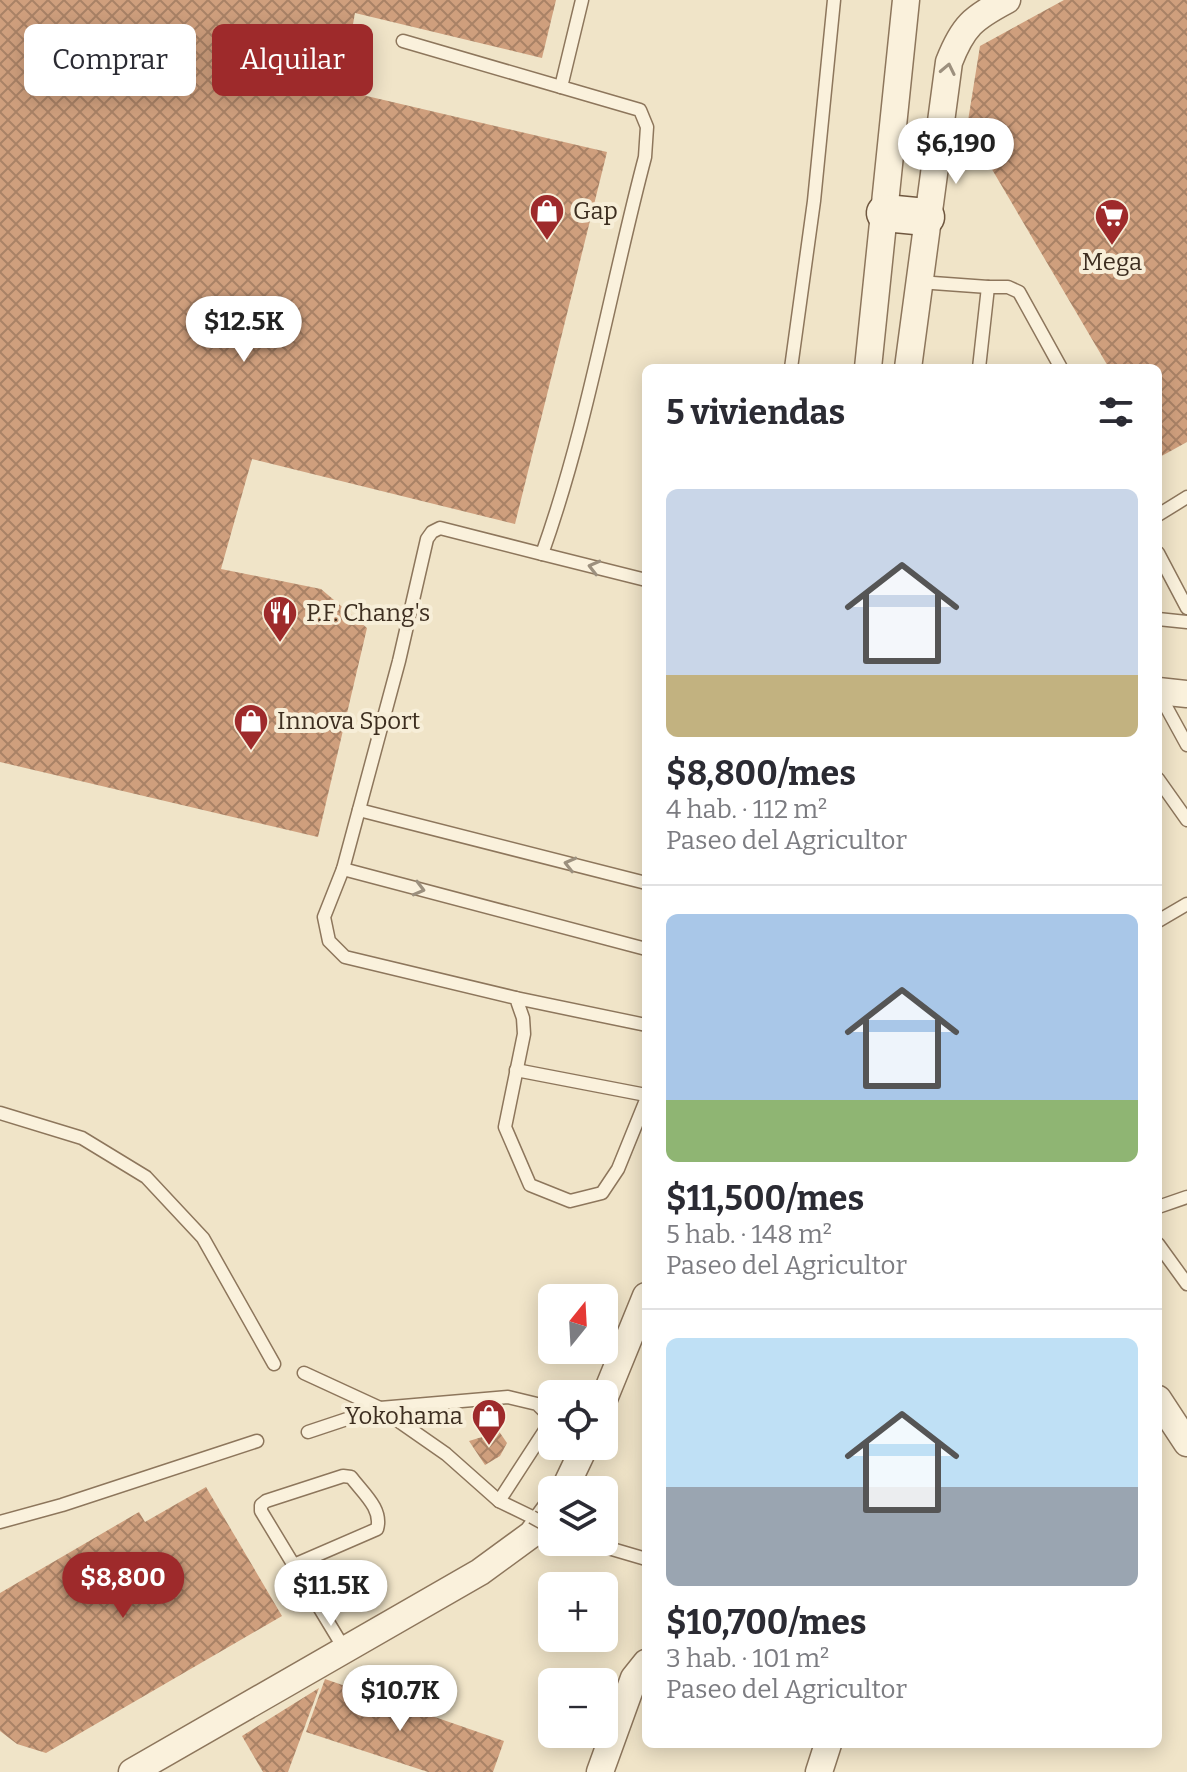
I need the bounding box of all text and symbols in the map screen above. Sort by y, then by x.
chip: Comprar [24,24,196,96]
chip: Alquilar [212,24,373,96]
one-way arrow [939,62,956,76]
pin: $6,190 [891,118,1021,186]
text: $6,190 [916,128,996,159]
shop icon: Gap [528,192,566,242]
place label: Gap [573,197,618,225]
supermarket icon: Mega [1093,197,1131,247]
place label: Mega [1082,248,1142,276]
pin: $12.5K [179,296,309,364]
text: $12.5K [204,306,284,337]
icon: filters [1094,390,1138,434]
text: 5 viviendas [666,392,845,433]
icon: home [830,541,974,685]
one-way arrow [588,559,602,576]
restaurant icon: P.F. Chang's [261,594,299,644]
place label: P.F. Chang's [306,599,430,627]
shop icon: Innova Sport [232,702,270,752]
place label: Innova Sport [277,707,421,735]
text: $8,800/mes [666,753,856,794]
text: 4 hab. · 112 m² [666,794,827,825]
text: Paseo del Agricultor [666,825,907,856]
one-way arrow [564,857,578,874]
one-way arrow [411,880,425,896]
icon: home [830,966,974,1110]
text: $11,500/mes [666,1178,864,1219]
text: 5 hab. · 148 m² [666,1219,832,1250]
text: Paseo del Agricultor [666,1250,907,1281]
north arrow [538,1284,618,1364]
map controls [538,1284,618,1748]
button: locate [538,1380,618,1460]
icon: home [830,1390,974,1534]
shop icon: Yokohama [470,1397,508,1447]
place label: Yokohama [345,1402,463,1430]
button: layers [538,1476,618,1556]
pin: $8,800 [58,1552,188,1620]
pin: $11.5K [266,1560,396,1628]
text: $8,800 [80,1562,166,1593]
text: $11.5K [292,1570,370,1601]
button: + [538,1572,618,1652]
text: $10,700/mes [666,1602,867,1643]
text: 3 hab. · 101 m² [666,1643,829,1674]
pin: $10.7K [335,1665,465,1733]
button: − [538,1668,618,1748]
text: Paseo del Agricultor [666,1674,907,1705]
text: $10.7K [360,1675,440,1706]

